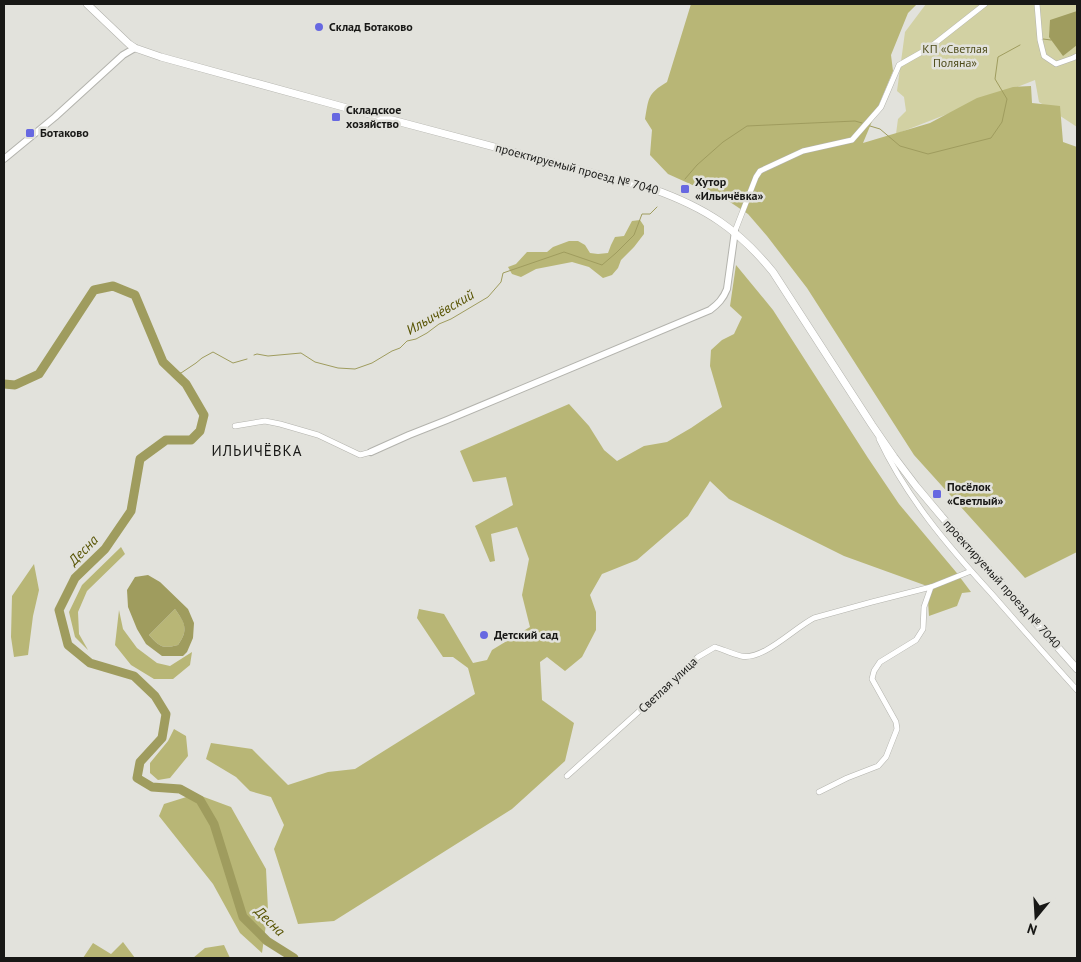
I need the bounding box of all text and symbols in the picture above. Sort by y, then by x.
place label: Склад Ботаково [329,19,413,34]
marker: Склад Ботаково [313,21,325,33]
park label: КП «Светлая Поляна» [922,41,988,70]
place label: Складское хозяйство [346,102,401,131]
marker: Складское хозяйство [330,111,342,123]
place label: Ботаково [40,125,89,140]
marker: Ботаково [24,127,36,139]
street label: проектируемый проезд № 7040 [494,140,661,198]
place label: Хутор «Ильичёвка» [695,174,763,203]
marker: Хутор «Ильичёвка» [679,183,691,195]
water label: Ильичёвский [403,285,477,339]
district label: ИЛЬИЧЁВКА [212,441,302,460]
place label: Посёлок «Светлый» [947,479,1003,508]
marker: Посёлок «Светлый» [931,488,943,500]
street label: проектируемый проезд № 7040 [941,516,1064,651]
water label: Десна [64,531,102,570]
place label: Детский сад [494,627,558,642]
marker: Детский сад [478,629,490,641]
street label: Светлая улица [635,654,700,716]
north arrow [1011,892,1061,942]
water label: Десна [250,902,289,940]
text: N [1025,919,1039,939]

